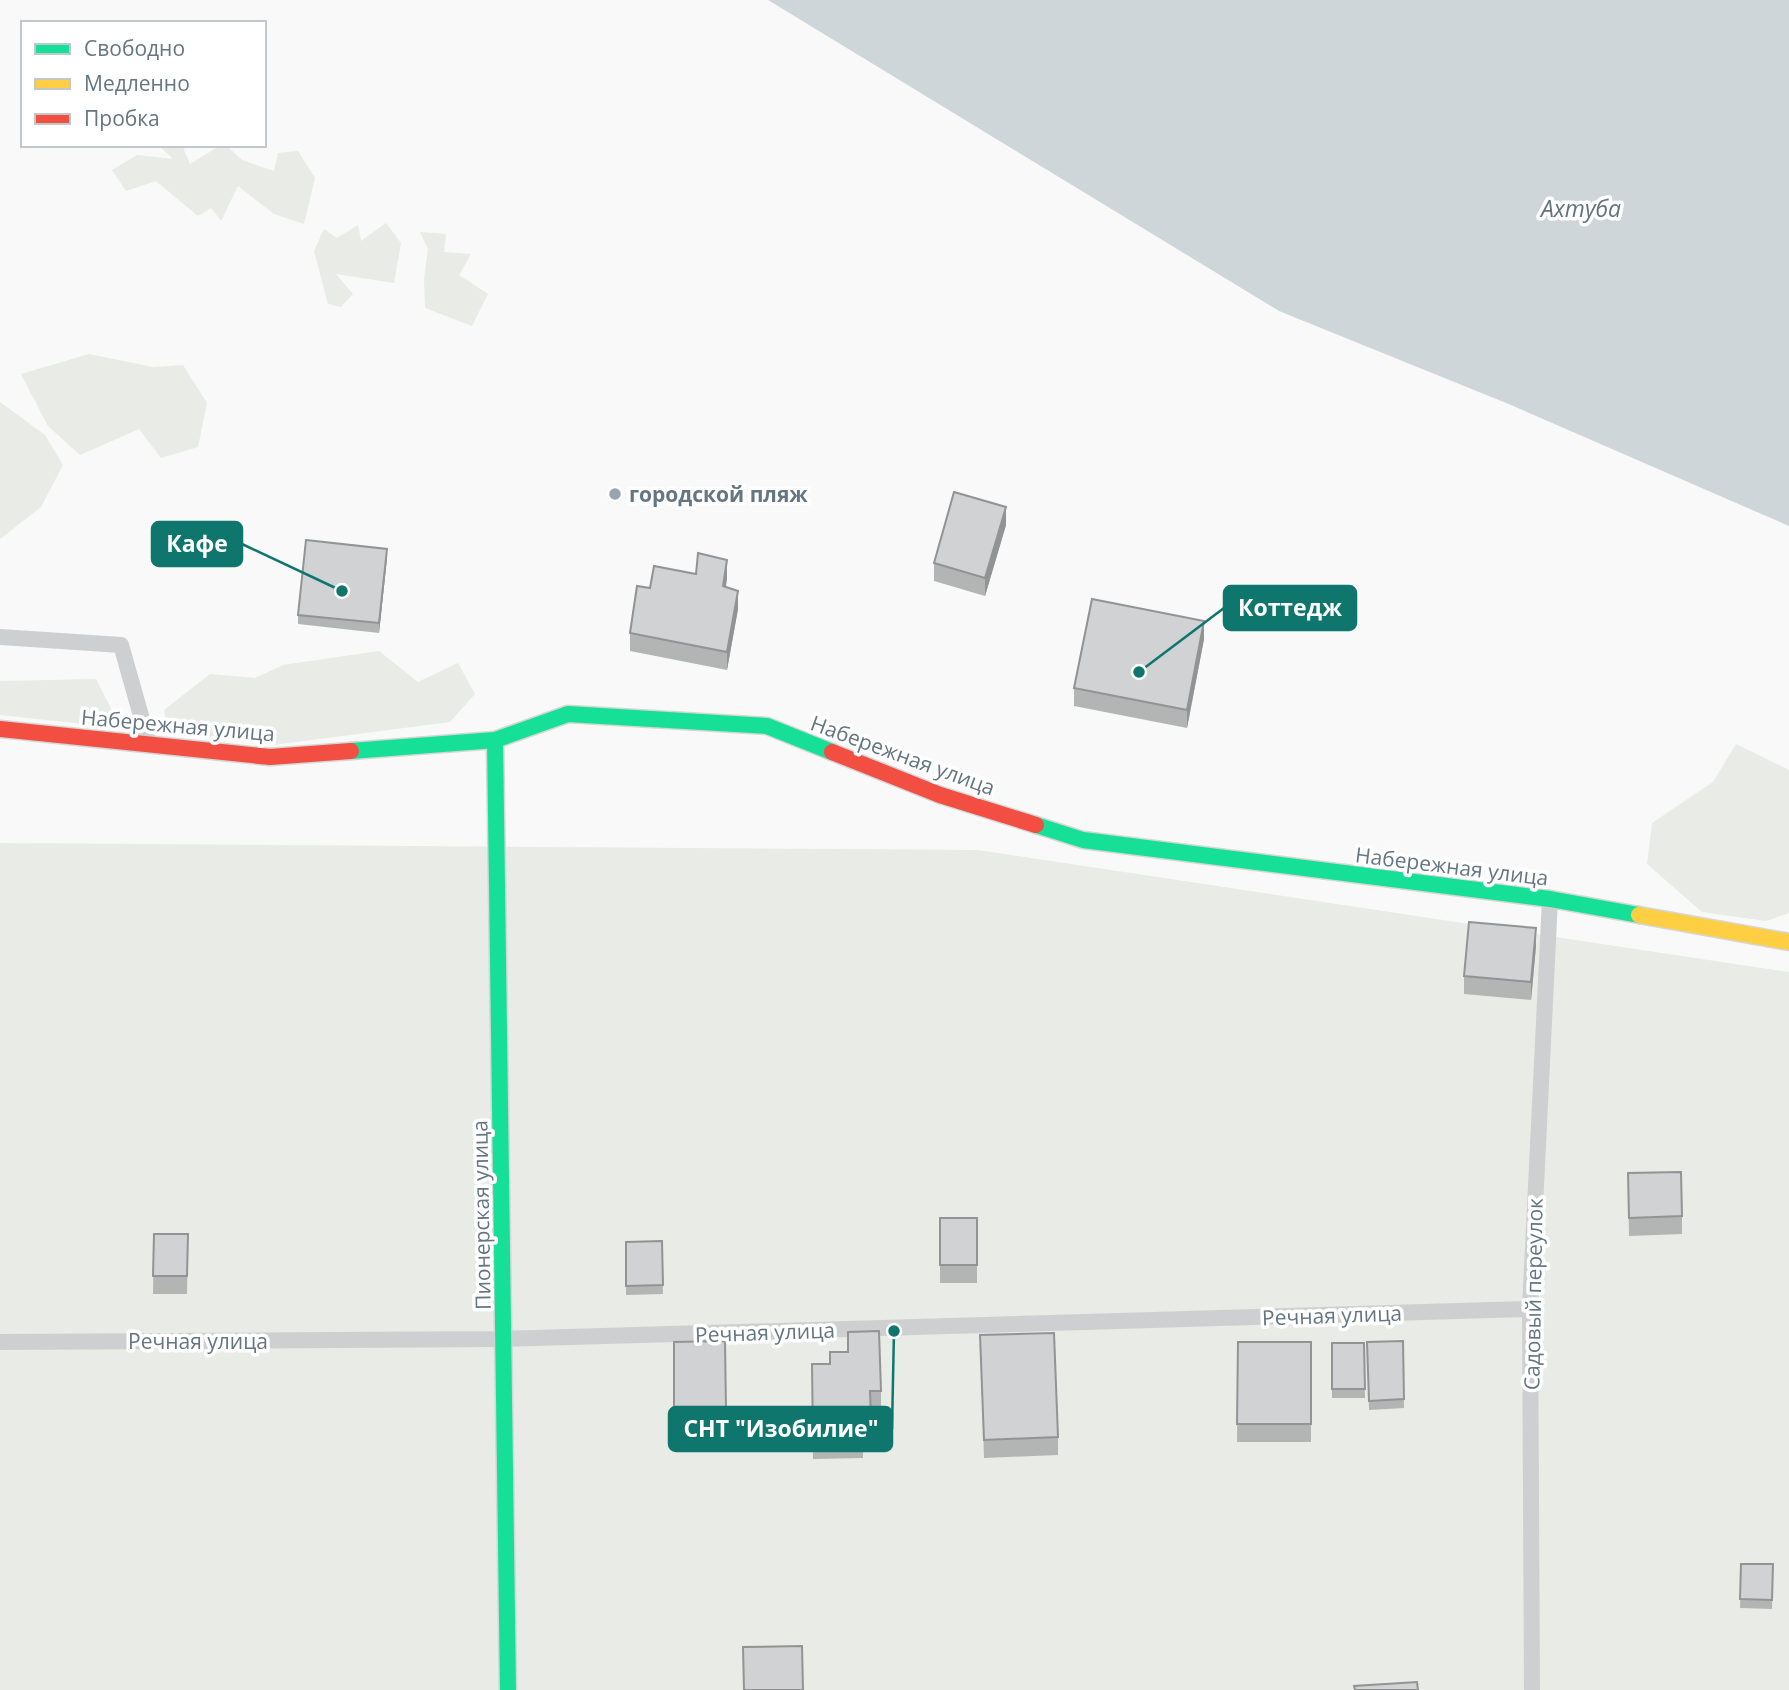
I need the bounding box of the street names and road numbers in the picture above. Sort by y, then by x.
street label: Набережная улица [80,703,276,747]
street label: Набережная улица [807,709,999,801]
street label: Набережная улица [1354,840,1550,892]
street label: Пионерская улица [465,1120,497,1310]
street label: Садовый переулок [1517,1198,1549,1390]
street label: Речная улица [1262,1299,1402,1331]
street label: Речная улица [695,1316,835,1348]
street label: Речная улица [128,1327,268,1355]

